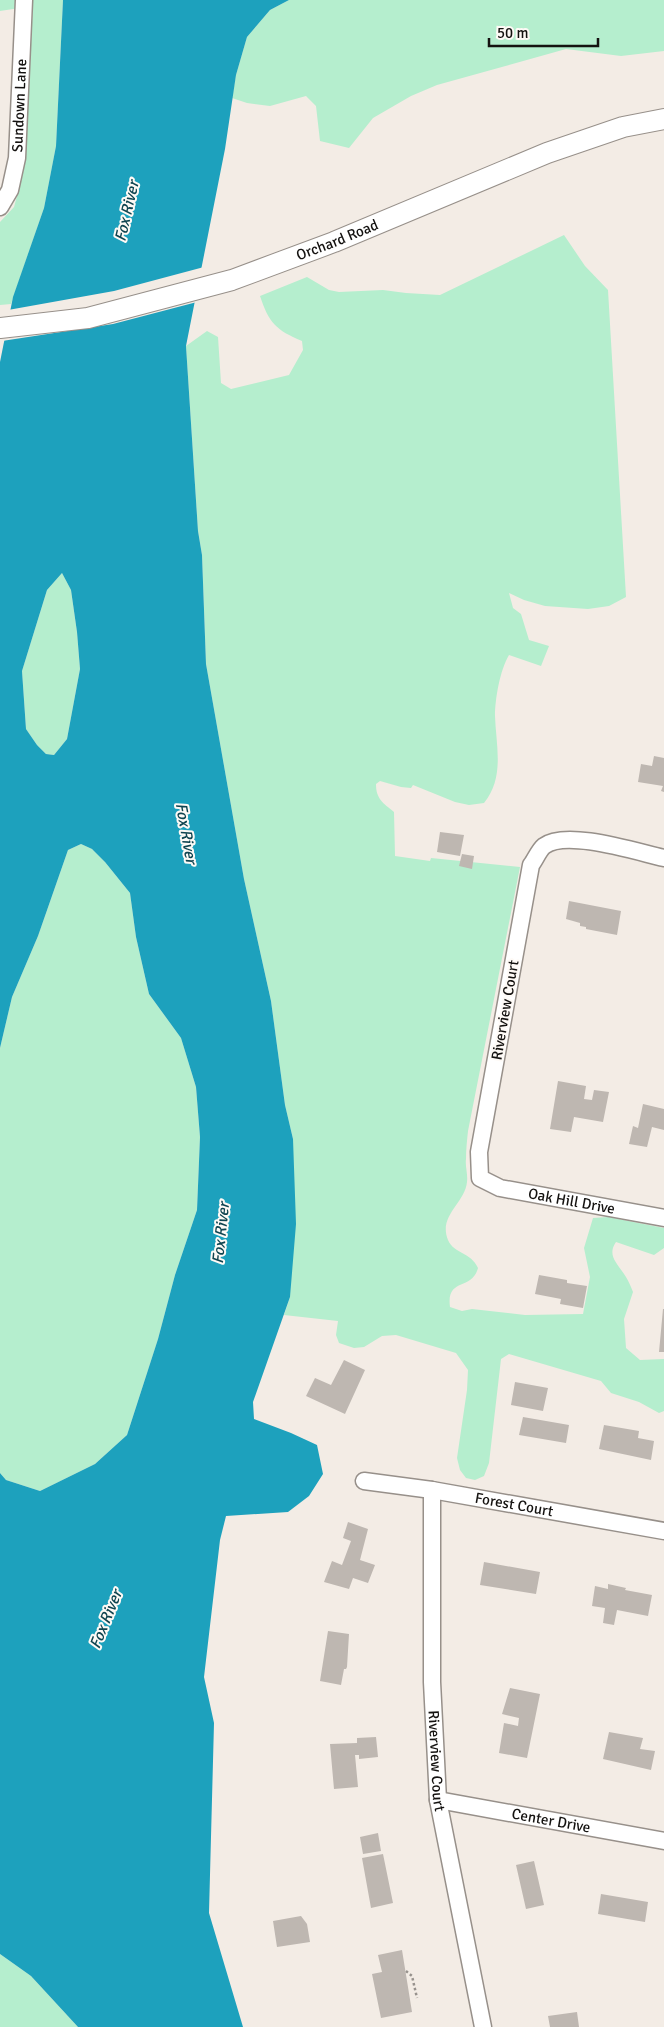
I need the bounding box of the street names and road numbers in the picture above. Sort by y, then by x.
street label: Sundown Lane [8,58,30,153]
street label: Orchard Road [294,216,381,264]
street label: Riverview Court [487,959,523,1061]
street label: Oak Hill Drive [527,1184,616,1218]
street label: Forest Court [474,1489,555,1520]
street label: Riverview Court [424,1710,449,1813]
street label: Center Drive [510,1805,592,1836]

